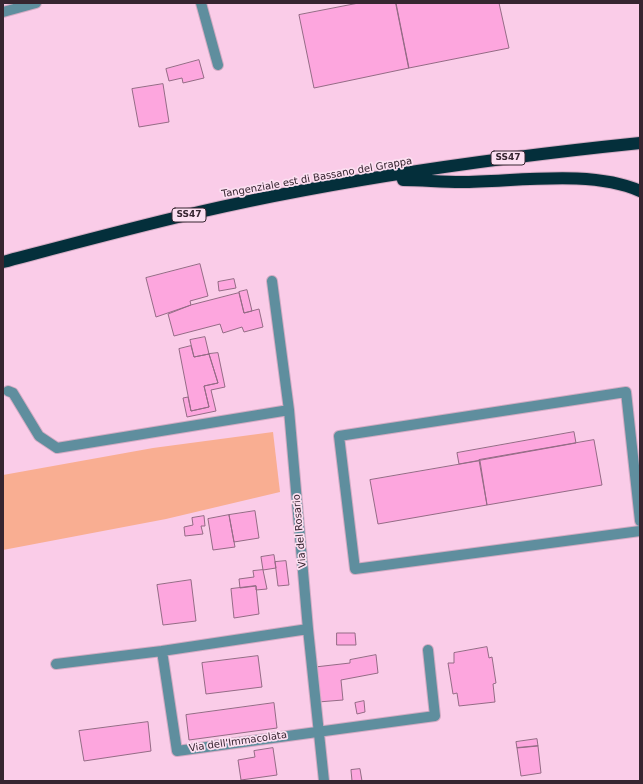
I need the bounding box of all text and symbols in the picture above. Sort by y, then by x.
road number: SS47 [491,151,525,165]
street label: Tangenziale est di Bassano del Grappa [221,155,413,201]
road number: SS47 [172,208,206,222]
street label: Via del Rosario [291,494,309,568]
street label: Via dell'Immacolata [188,729,288,755]

